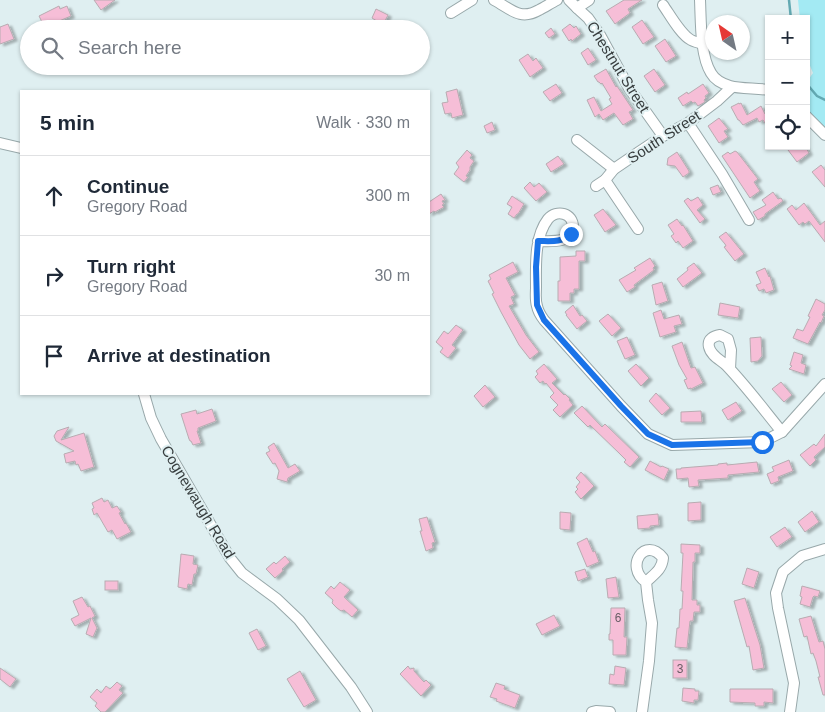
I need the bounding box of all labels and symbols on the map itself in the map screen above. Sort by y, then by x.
north arrow [705,15,750,60]
street label: Chestnut Street [584,18,654,116]
street label: South Street [624,106,704,166]
route end [560,223,583,246]
route start [751,431,774,454]
street label: Cognewaugh Road [158,442,239,561]
house number: 6 [615,611,622,625]
house number: 3 [677,662,684,676]

